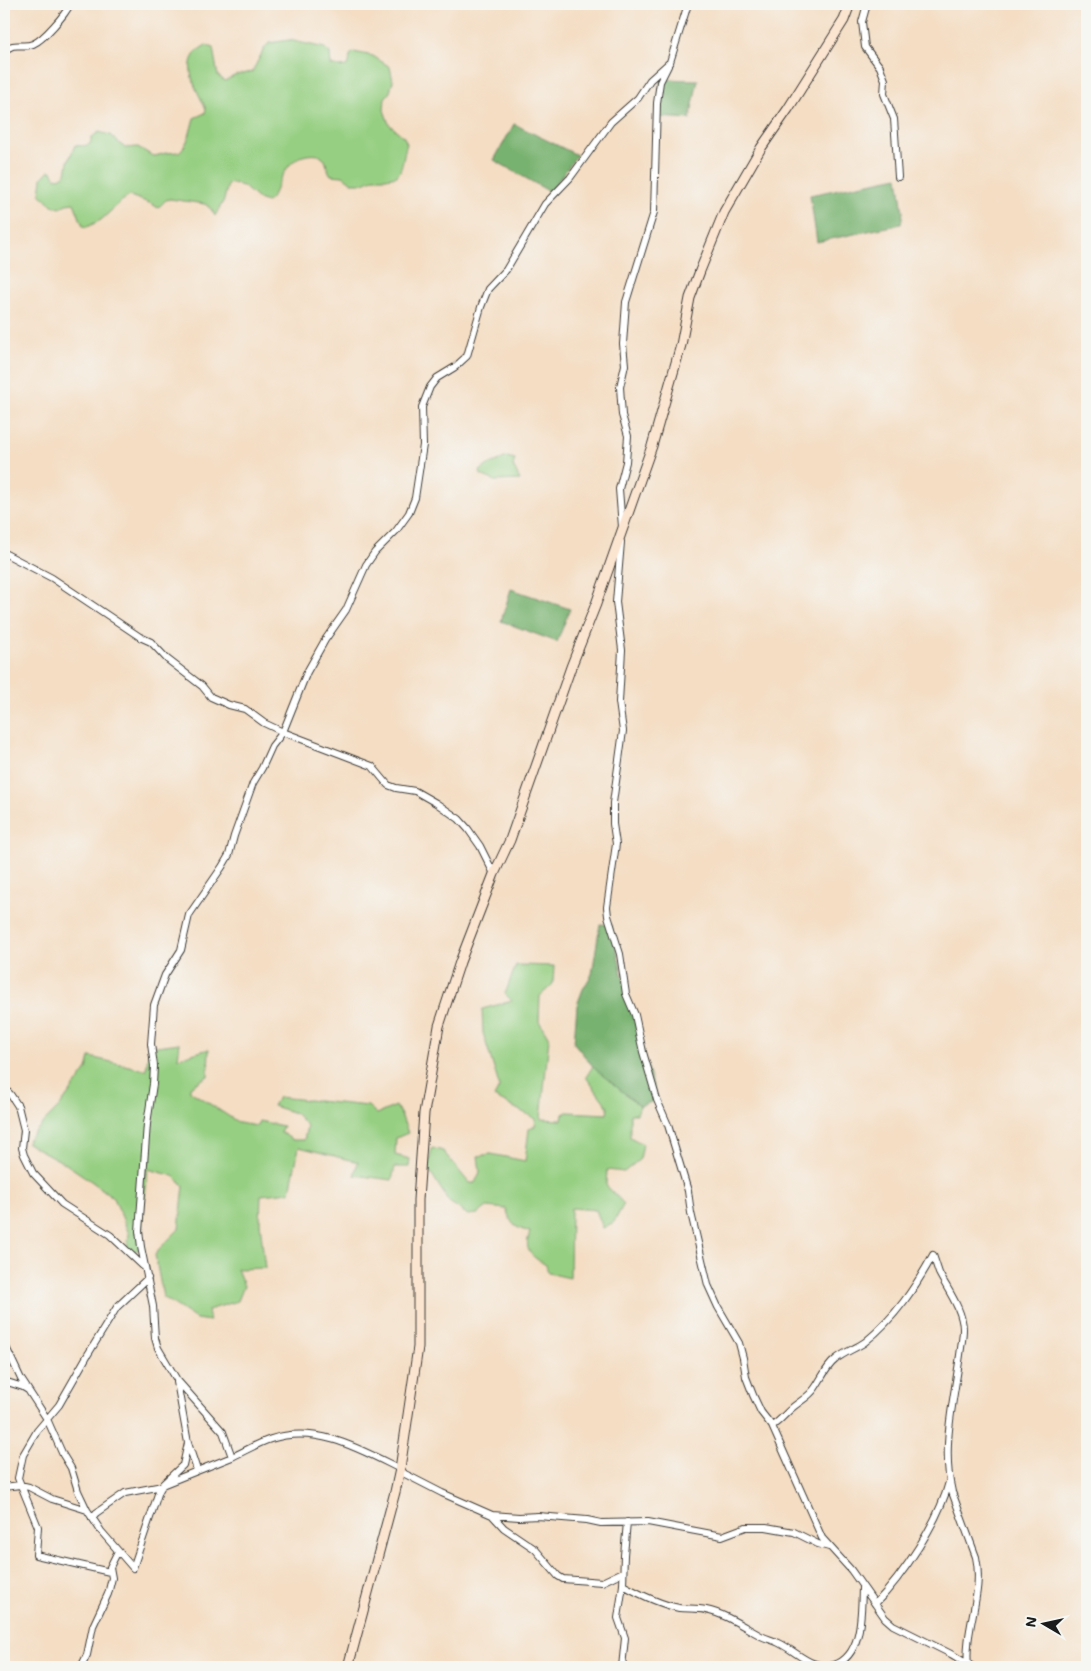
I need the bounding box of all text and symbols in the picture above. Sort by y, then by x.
north arrow [1018,1598,1068,1648]
text: N [1020,1615,1041,1629]

